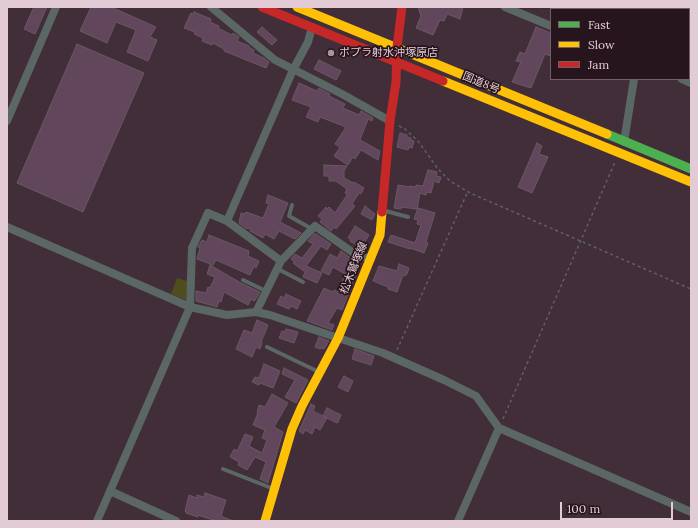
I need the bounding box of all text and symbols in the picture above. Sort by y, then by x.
legend [550,8,690,80]
text: Fast [588,17,611,32]
text: Slow [588,37,615,52]
place label: ポプラ射水沖塚原店 [339,46,438,60]
marker: ポプラ射水沖塚原店 [326,48,336,58]
text: Jam [588,57,609,72]
street label: 国道8号 [460,70,502,96]
street label: 松木鷲塚線 [338,240,370,296]
scale bar [562,494,675,520]
text: 100 m [567,501,600,516]

